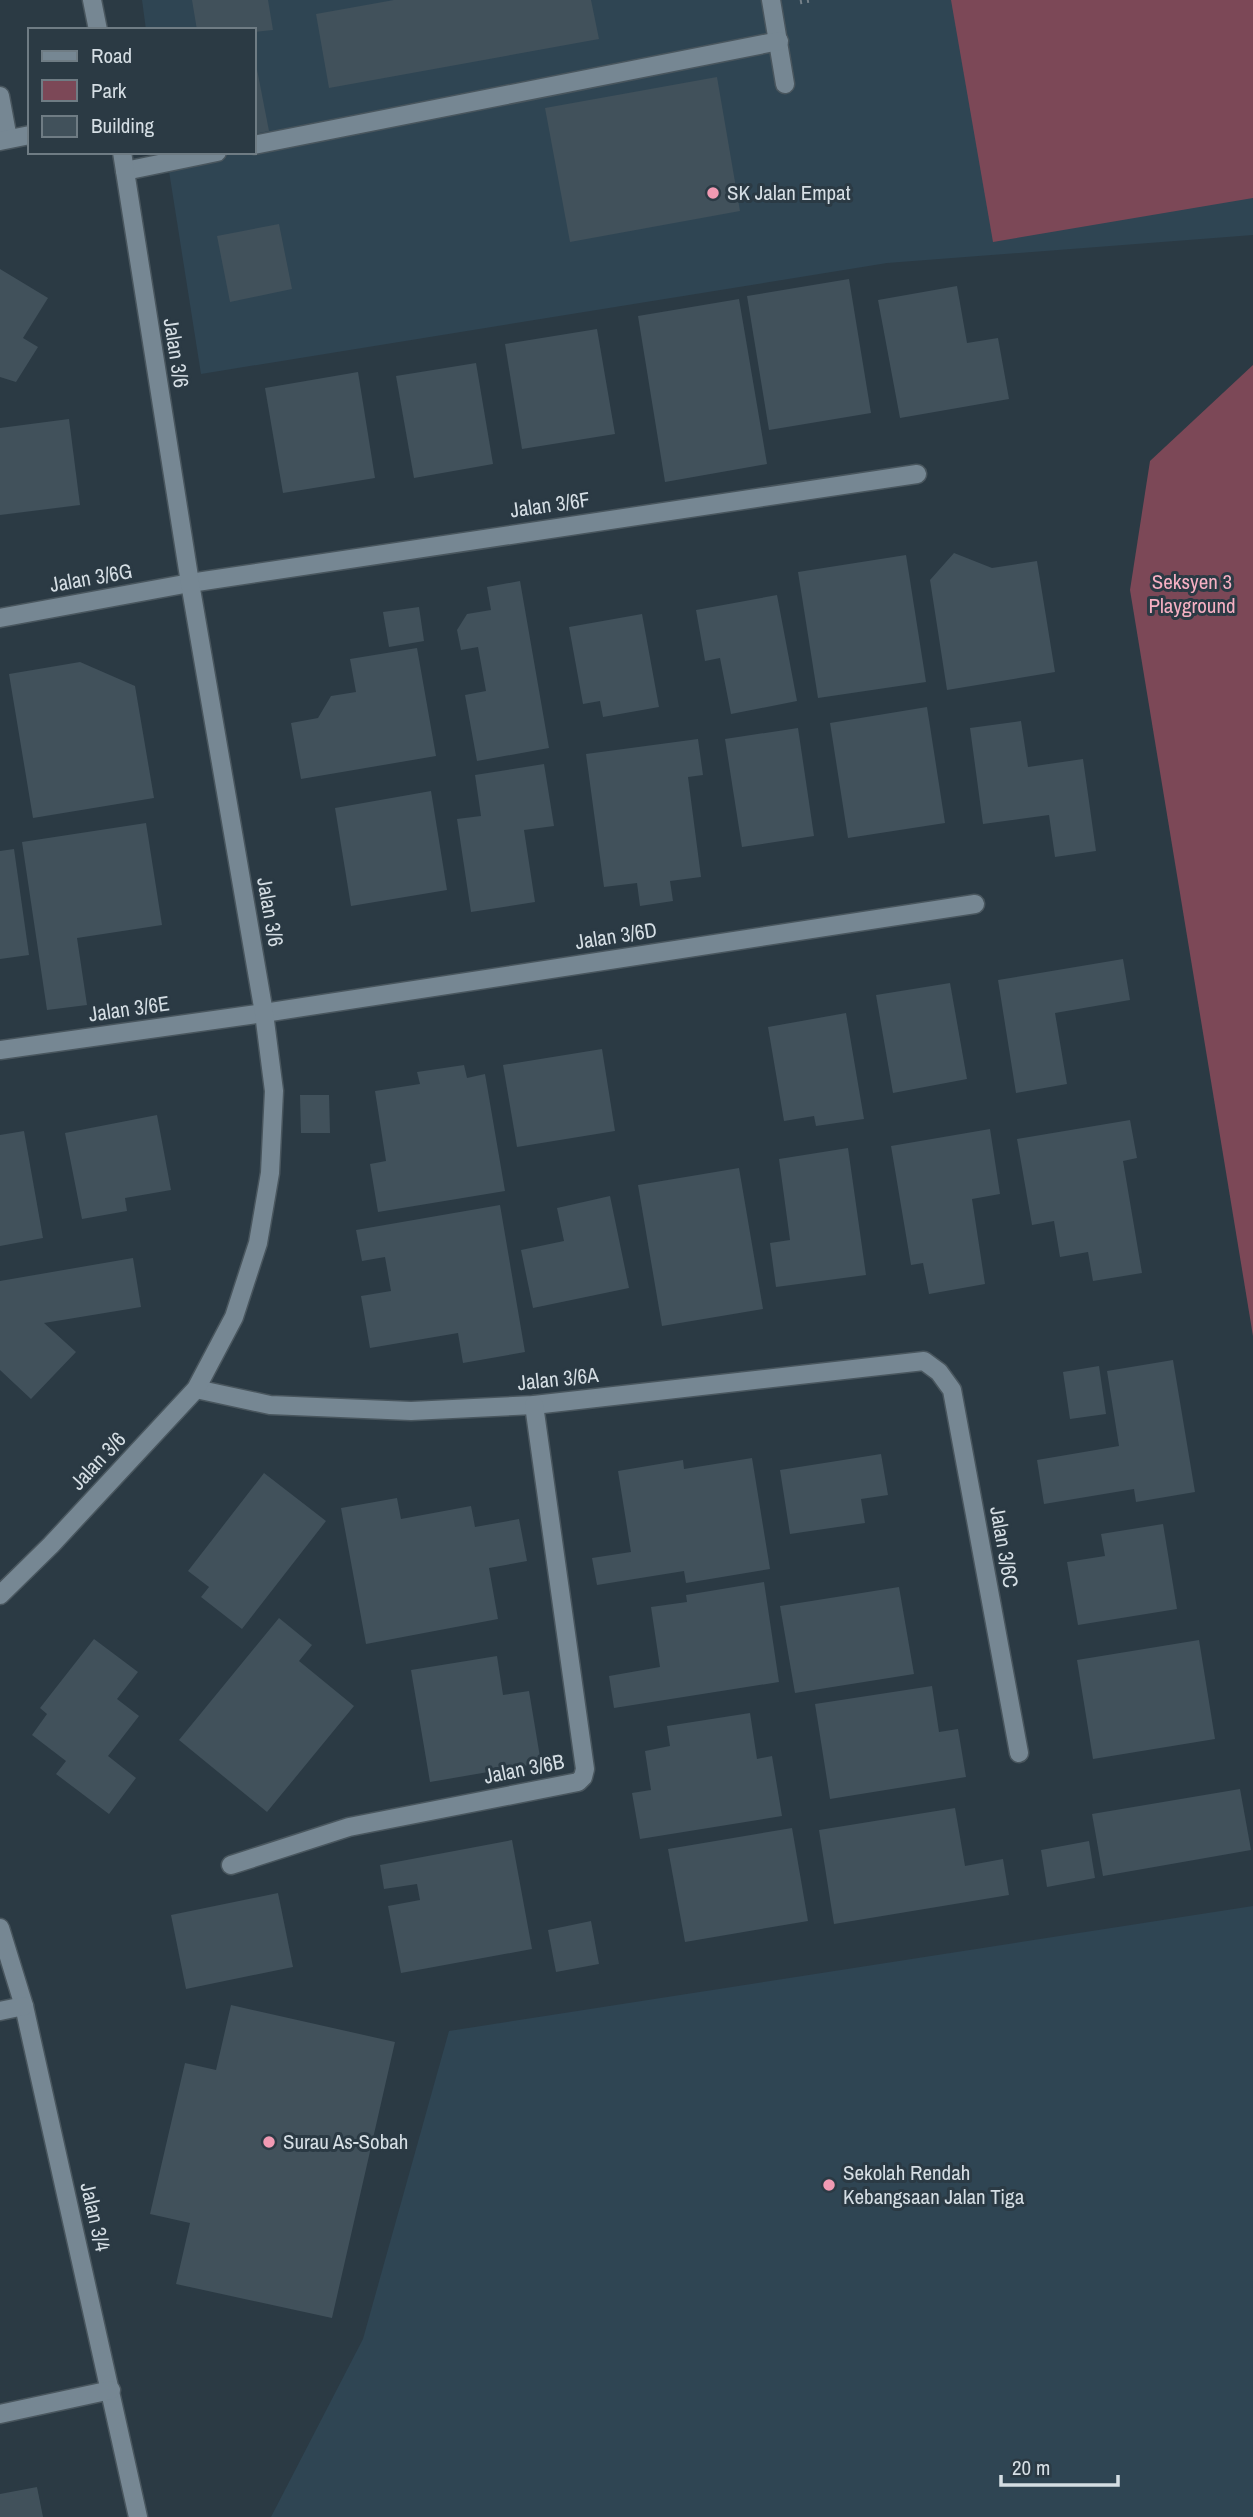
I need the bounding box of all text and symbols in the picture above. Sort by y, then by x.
legend [28,28,256,154]
text: Road [91,41,132,70]
text: Park [91,76,127,105]
text: Building [91,111,155,140]
place label: SK Jalan Empat [727,178,851,207]
marker: SK Jalan Empat [705,185,721,201]
street label: Jalan 3/6 [157,316,196,390]
street label: Jalan 3/6F [508,485,592,524]
street label: Jalan 3/6G [47,556,134,599]
park label: Seksyen 3 Playground [1148,567,1236,620]
street label: Jalan 3/6 [250,875,291,949]
street label: Jalan 3/6D [573,915,659,956]
street label: Jalan 3/6E [87,988,171,1029]
street label: Jalan 3/6A [516,1360,600,1397]
street label: Jalan 3/6 [63,1425,132,1496]
street label: Jalan 3/6C [983,1504,1026,1590]
street label: Jalan 3/6B [481,1747,567,1791]
place label: Surau As-Sobah [283,2127,408,2156]
marker: Surau As-Sobah [261,2134,277,2150]
place label: Sekolah Rendah Kebangsaan Jalan Tiga [843,2158,1025,2211]
marker: Sekolah Rendah Kebangsaan Jalan Tiga [821,2177,837,2193]
street label: Jalan 3/4 [73,2180,118,2255]
scale bar [1001,2444,1118,2488]
text: 20 m [1012,2453,1050,2482]

